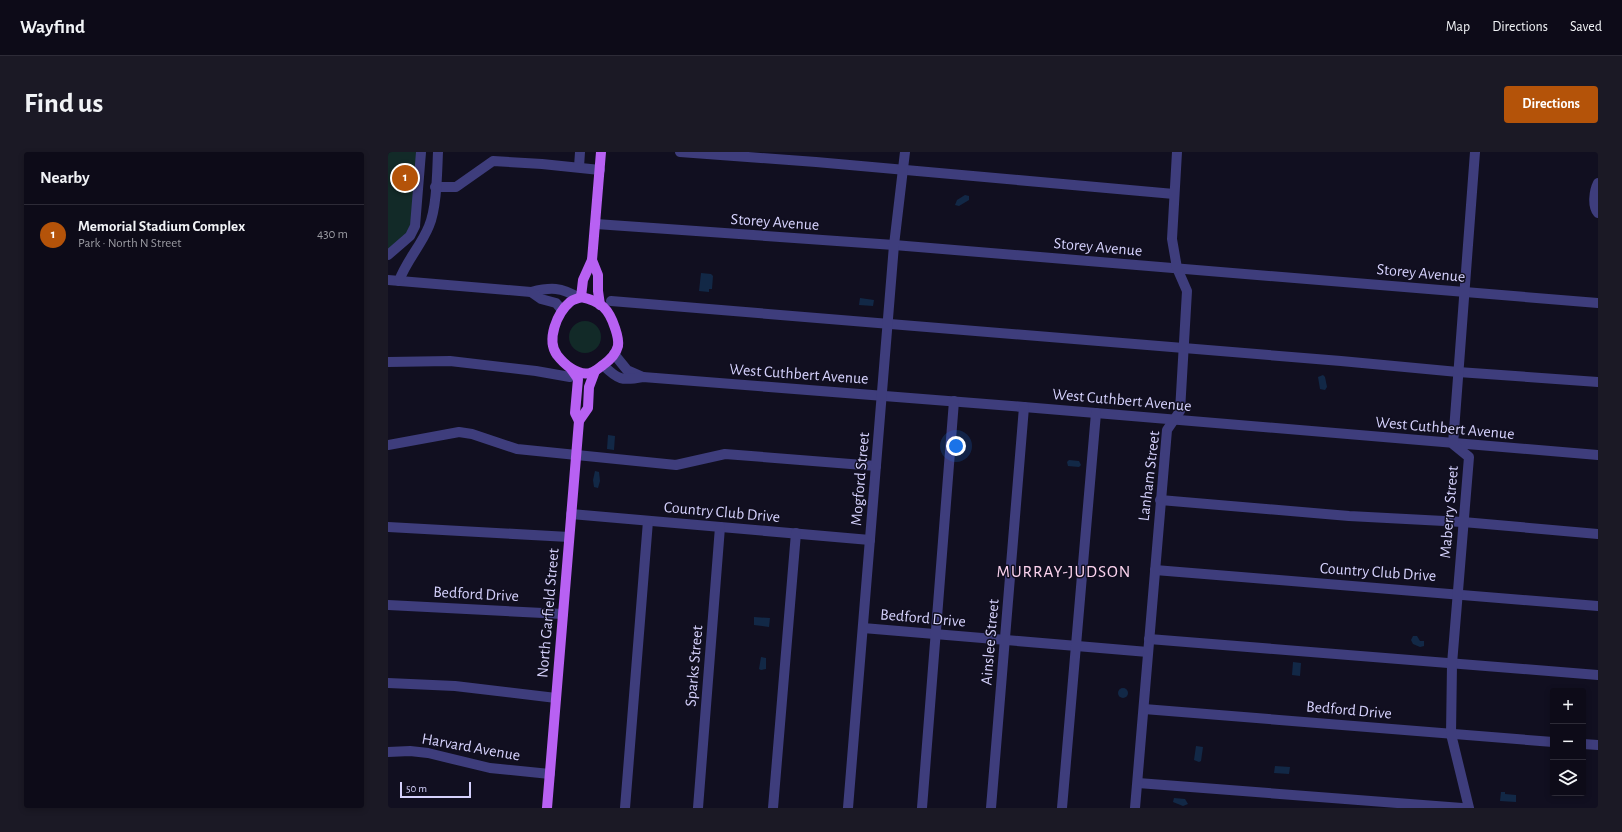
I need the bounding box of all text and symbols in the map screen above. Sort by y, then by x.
text: Wayfind [20,18,85,37]
text: Map [1446,20,1470,34]
text: Directions [1492,20,1548,34]
text: Saved [1570,20,1602,34]
button: Directions [1504,86,1598,123]
text: Find us [24,90,103,118]
pin: 1 [392,163,418,193]
text: Nearby [40,169,90,186]
street label: Storey Avenue [730,211,820,234]
text: Memorial Stadium Complex [78,219,245,234]
text: 1 [51,228,55,241]
text: 430 m [317,228,348,241]
street label: Storey Avenue [1053,235,1143,260]
text: Park · North N Street [78,237,181,250]
street label: Storey Avenue [1376,261,1466,286]
street label: West Cuthbert Avenue [729,361,869,387]
street label: West Cuthbert Avenue [1052,386,1192,414]
street label: West Cuthbert Avenue [1375,414,1515,442]
street label: Lanham Street [1136,430,1162,522]
street label: Mogford Street [848,432,872,526]
your location [946,436,966,456]
street label: Maberry Street [1437,465,1462,559]
street label: Country Club Drive [663,499,781,526]
street label: North Garfield Street [534,547,562,679]
street label: Country Club Drive [1319,560,1437,585]
district label: MURRAY-JUDSON [997,563,1131,580]
street label: Bedford Drive [433,584,519,604]
street label: Ainslee Street [978,598,1002,686]
street label: Bedford Drive [880,606,966,630]
street label: Sparks Street [682,625,706,707]
map controls [1550,688,1586,796]
button: + [1550,688,1586,724]
street label: Bedford Drive [1306,698,1392,722]
button: − [1550,724,1586,760]
street label: Harvard Avenue [421,730,521,764]
button: layers [1550,760,1586,796]
scale bar [400,780,471,799]
text: 50 m [406,783,427,794]

